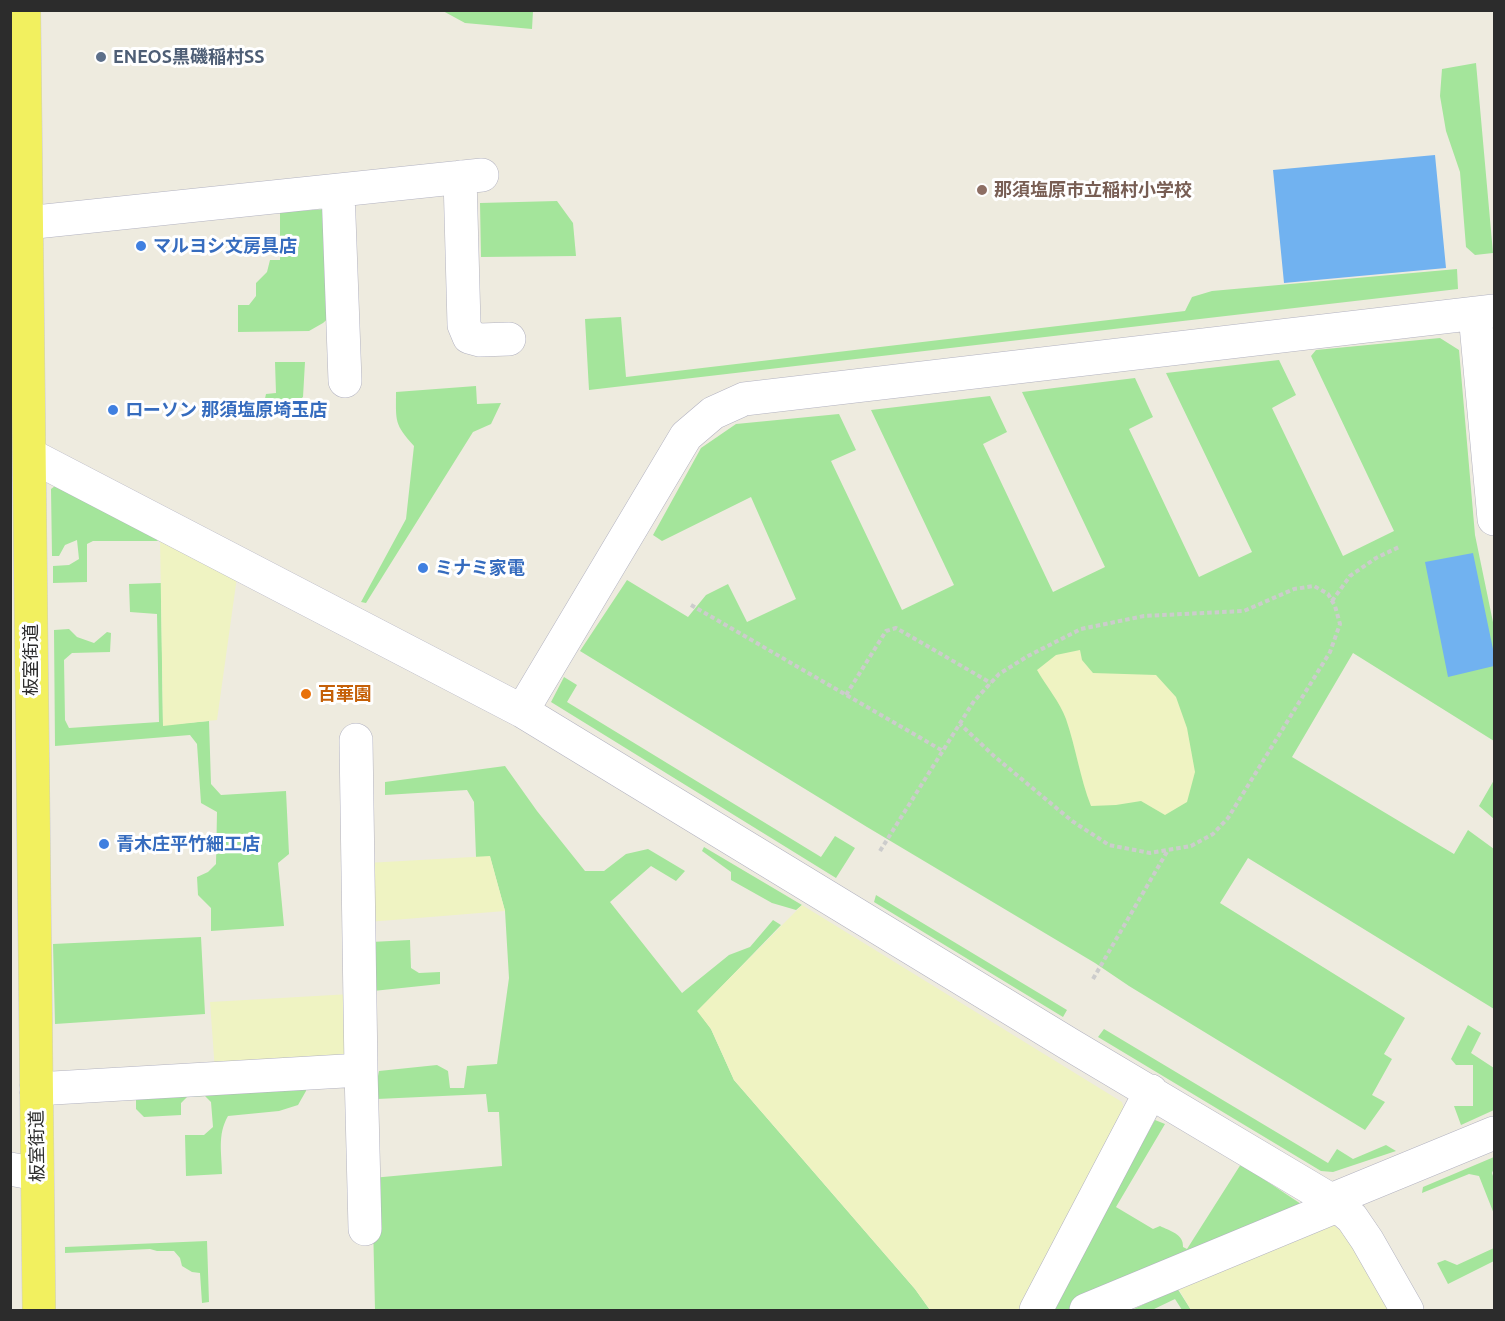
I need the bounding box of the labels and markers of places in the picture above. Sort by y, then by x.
place label: ENEOS黒磯稲村SS [113,46,264,68]
marker: ENEOS黒磯稲村SS [94,50,108,64]
place label: 那須塩原市立稲村小学校 [994,179,1192,201]
marker: 那須塩原市立稲村小学校 [975,183,989,197]
place label: マルヨシ文房具店 [153,235,297,257]
marker: マルヨシ文房具店 [134,239,148,253]
place label: ローソン 那須塩原埼玉店 [125,399,327,421]
marker: ローソン 那須塩原埼玉店 [106,403,120,417]
place label: ミナミ家電 [435,557,525,579]
marker: ミナミ家電 [416,561,430,575]
place label: 百華園 [318,683,372,705]
marker: 百華園 [299,687,313,701]
place label: 青木庄平竹細工店 [116,833,260,855]
marker: 青木庄平竹細工店 [97,837,111,851]

